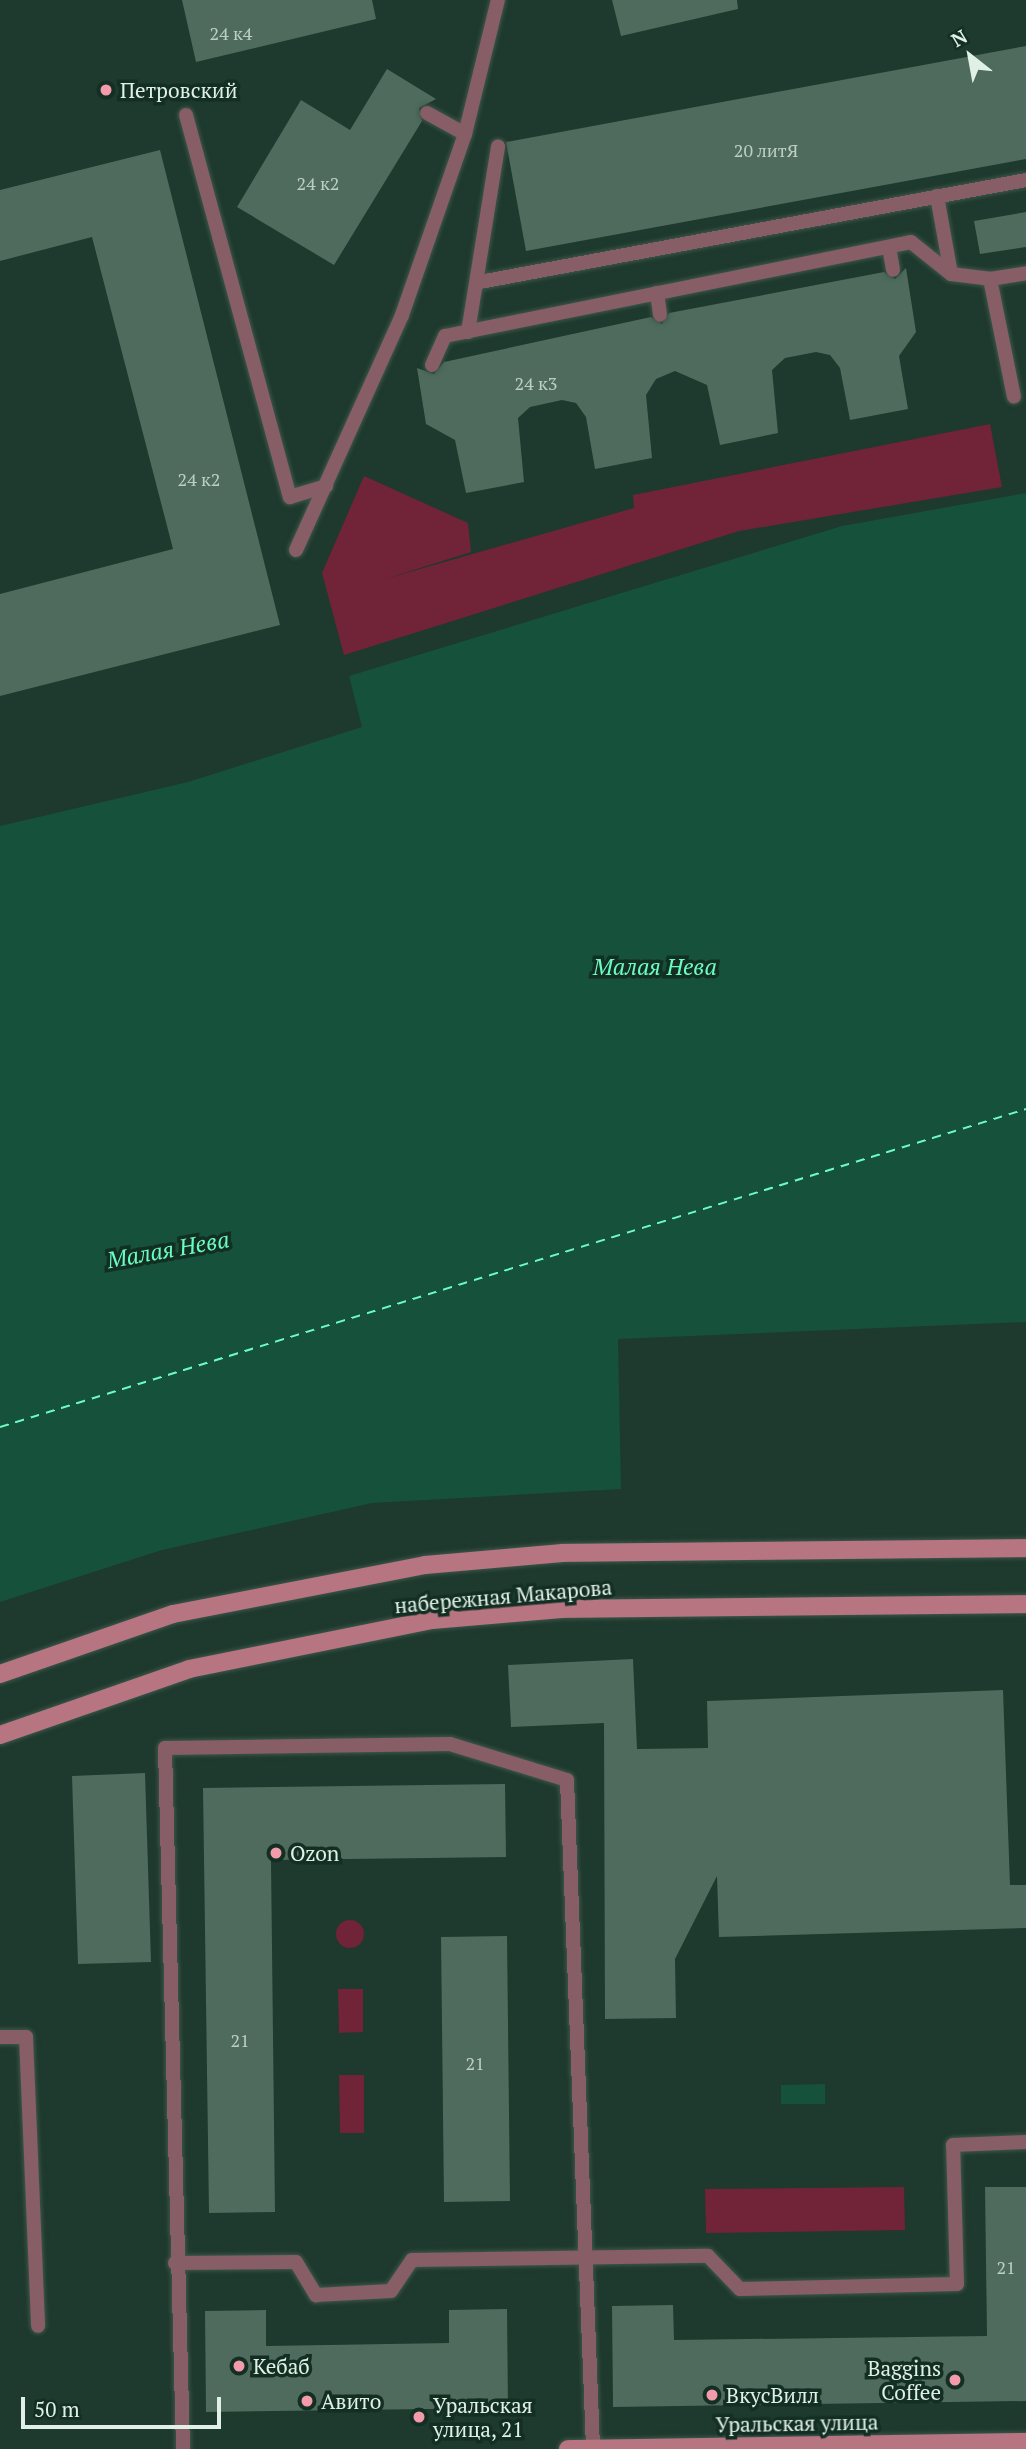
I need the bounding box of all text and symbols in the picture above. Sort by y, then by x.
north arrow [935,21,1005,91]
house number: 24 к4 [210,22,252,44]
text: N [946,23,972,52]
place label: Петровский [120,77,237,103]
marker: Петровский [98,82,114,98]
house number: 20 литЯ [734,139,798,161]
house number: 24 к2 [297,172,339,194]
house number: 24 к3 [515,372,557,394]
house number: 24 к2 [178,468,220,490]
water label: Малая Нева [593,953,717,981]
water label: Малая Нева [105,1226,231,1274]
street label: набережная Макарова [393,1574,613,1618]
place label: Ozon [290,1840,339,1866]
marker: Ozon [268,1845,284,1861]
house number: 21 [230,2029,250,2051]
house number: 21 [465,2052,485,2074]
house number: 21 [996,2256,1016,2278]
place label: Кебаб [253,2353,310,2379]
place label: Baggins Coffee [868,2355,941,2405]
marker: Кебаб [231,2358,247,2374]
marker: Baggins Coffee [947,2372,963,2388]
scale bar [24,2382,224,2426]
place label: ВкусВилл [726,2382,819,2408]
marker: ВкусВилл [704,2387,720,2403]
place label: Авито [321,2388,381,2414]
place label: Уральская улица, 21 [433,2392,533,2442]
marker: Авито [299,2393,315,2409]
text: 50 m [34,2395,80,2423]
marker: Уральская улица, 21 [411,2409,427,2425]
street label: Уральская улица [715,2409,879,2437]

